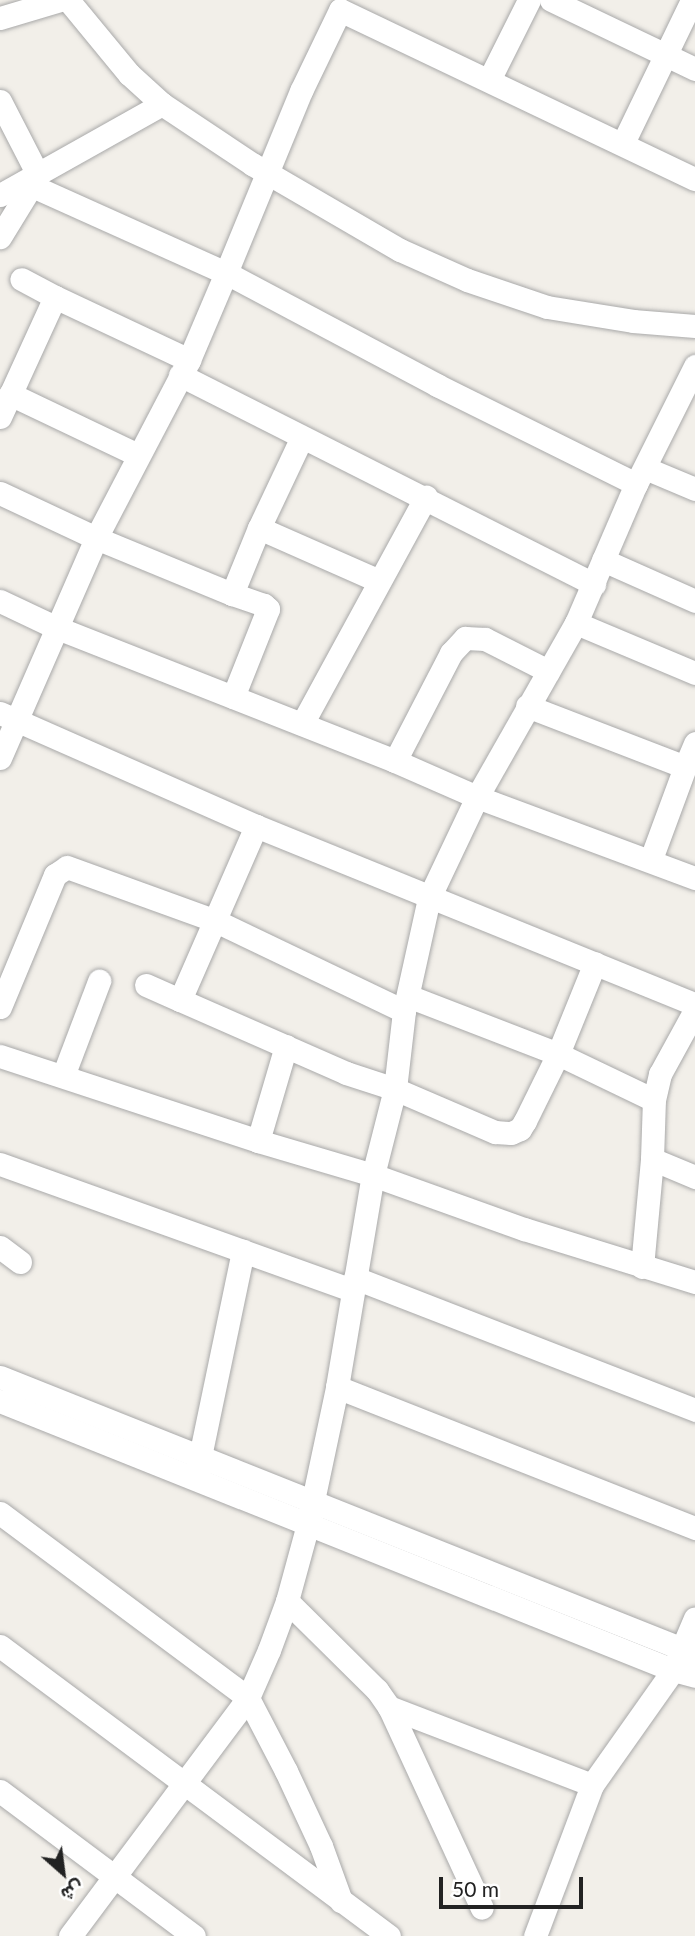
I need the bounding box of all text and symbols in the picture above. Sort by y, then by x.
north arrow [28,1838,98,1908]
scale bar [443,1862,586,1906]
text: ش [58,1876,89,1907]
text: 50 m [452,1876,499,1901]

